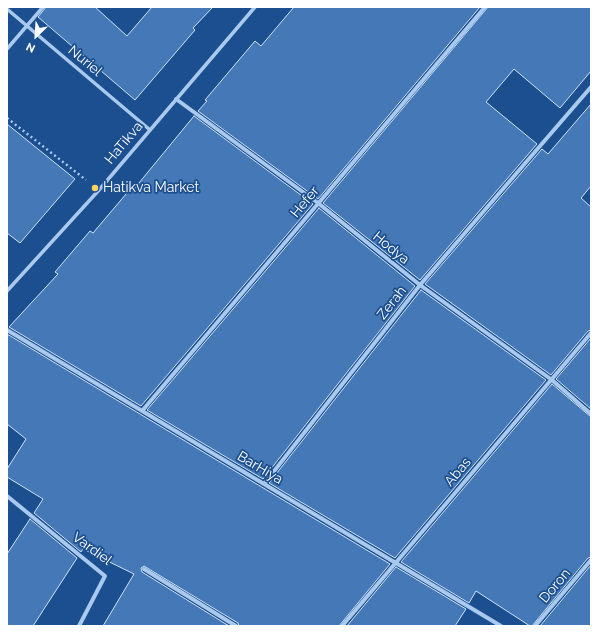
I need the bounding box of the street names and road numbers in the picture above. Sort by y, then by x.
street label: Nuriel [65,42,105,80]
street label: HaTikva [101,118,147,168]
street label: Hefer [287,183,323,221]
street label: Hodya [369,228,413,268]
street label: Zerah [374,283,410,323]
street label: BarHiya [234,448,286,488]
street label: Abas [441,454,475,490]
street label: Vardiel [69,529,115,569]
street label: Doron [536,565,574,607]

